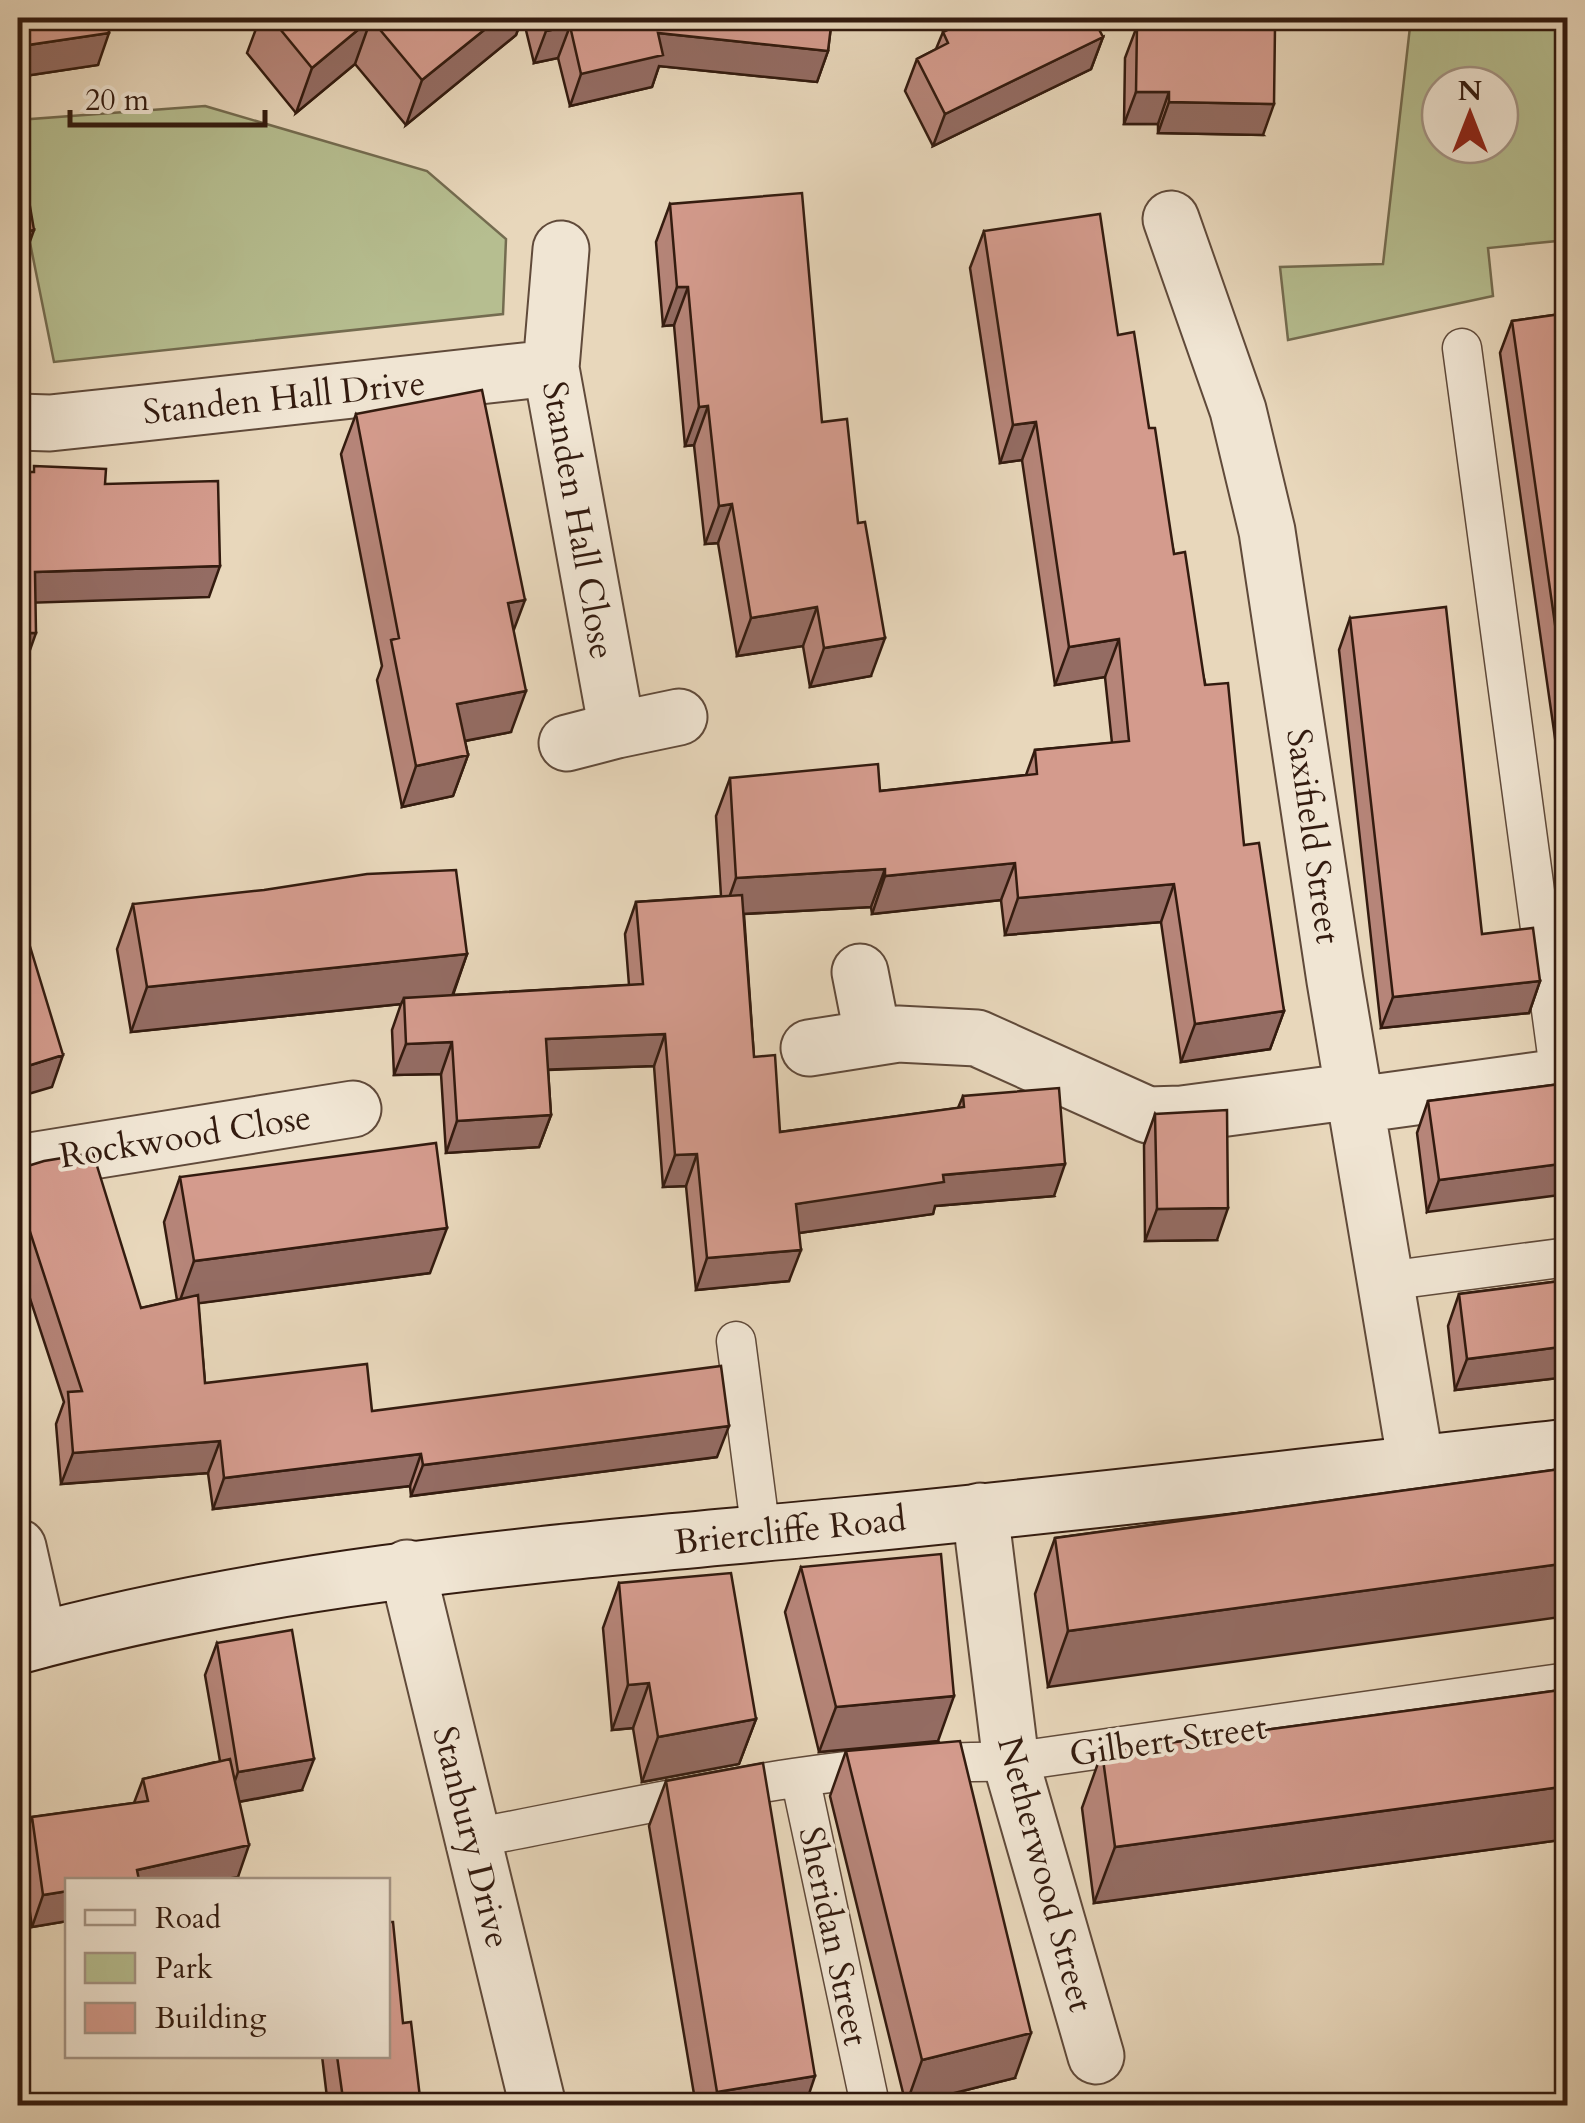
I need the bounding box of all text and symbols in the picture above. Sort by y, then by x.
scale bar [70,65,265,127]
north arrow [1420,65,1520,165]
text: N [1458,72,1482,110]
text: 20 m [85,80,150,121]
street label: Standen Hall Drive [141,359,428,437]
street label: Standen Hall Close [530,378,626,663]
street label: Saxifield Street [1274,726,1352,947]
street label: Rockwood Close [56,1093,314,1181]
street label: Briercliffe Road [672,1495,909,1567]
street label: Gilbert Street [1066,1703,1270,1779]
street label: Stanbury Drive [420,1721,522,1953]
street label: Netherwood Street [985,1731,1105,2017]
street label: Sheridan Street [786,1822,880,2050]
legend [65,1878,390,2058]
text: Road [155,1898,221,1939]
text: Park [155,1948,213,1989]
text: Building [155,1998,266,2039]

